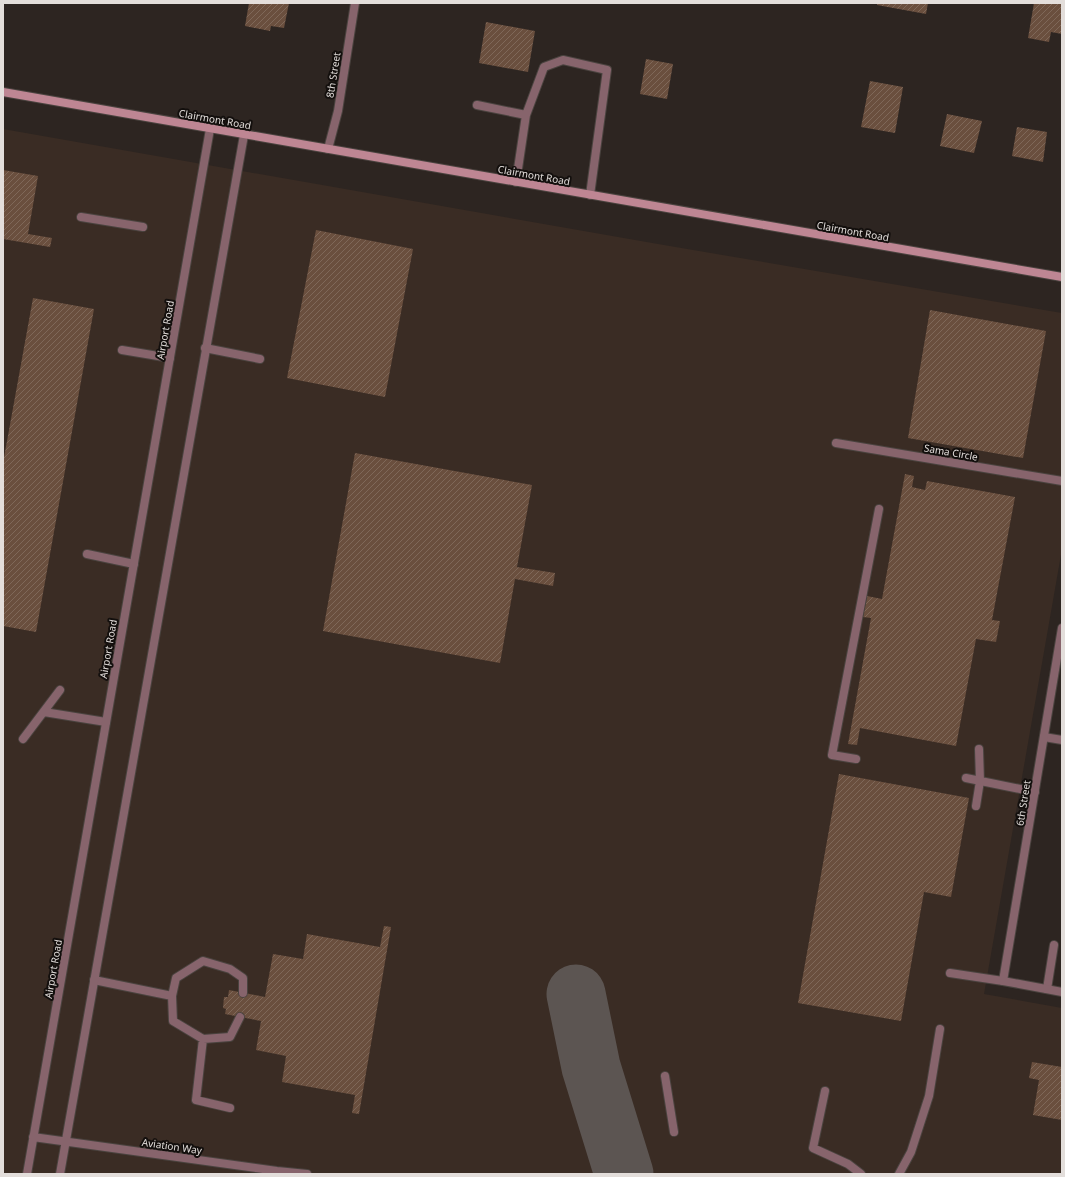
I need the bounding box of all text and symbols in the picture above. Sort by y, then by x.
street label: 8th Street [322,51,344,99]
street label: Clairmont Road [178,106,252,132]
street label: Clairmont Road [497,162,571,188]
street label: Clairmont Road [816,218,890,244]
street label: Airport Road [153,299,177,361]
street label: Sama Circle [923,440,979,464]
street label: Airport Road [96,618,120,680]
street label: 6th Street [1012,779,1034,827]
street label: Airport Road [41,938,65,1000]
street label: Aviation Way [141,1135,204,1157]

